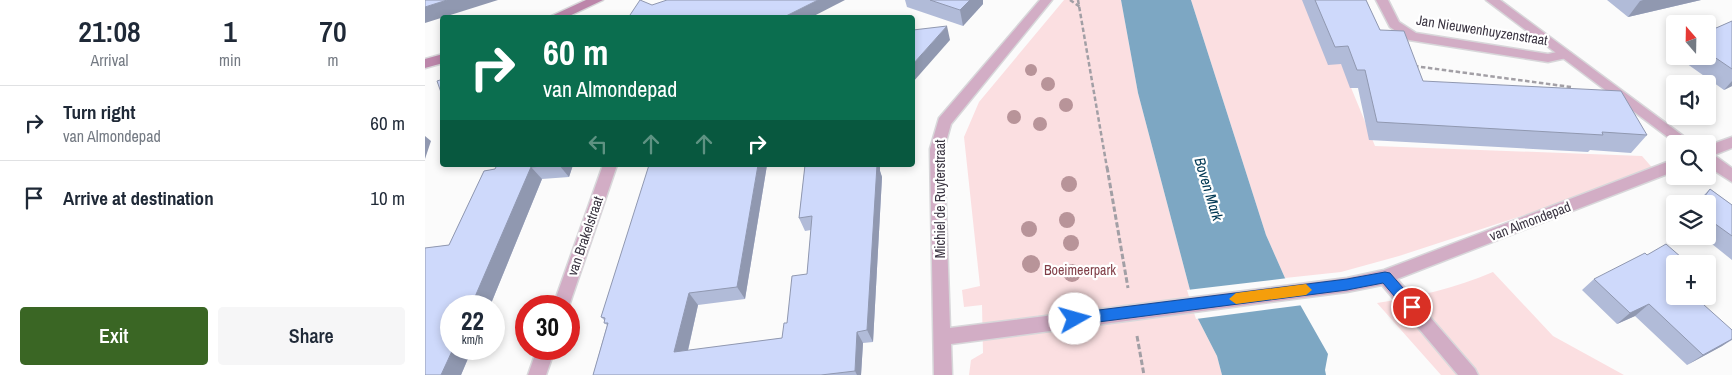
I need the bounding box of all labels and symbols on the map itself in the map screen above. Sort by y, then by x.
street label: Jan Nieuwenhuyzenstraat [1415,11,1549,49]
north arrow [1666,15,1716,65]
street label: Michiel de Ruyterstraat [931,140,949,258]
water label: Boven Mark [1189,155,1229,224]
street label: van Brakelstraat [563,194,607,278]
street label: van Almondepad [1487,197,1573,245]
park label: Boeimeerpark [1044,261,1116,279]
pin [1391,286,1433,328]
position arrow [1048,292,1100,344]
speed limit sign: 30 [515,295,580,360]

